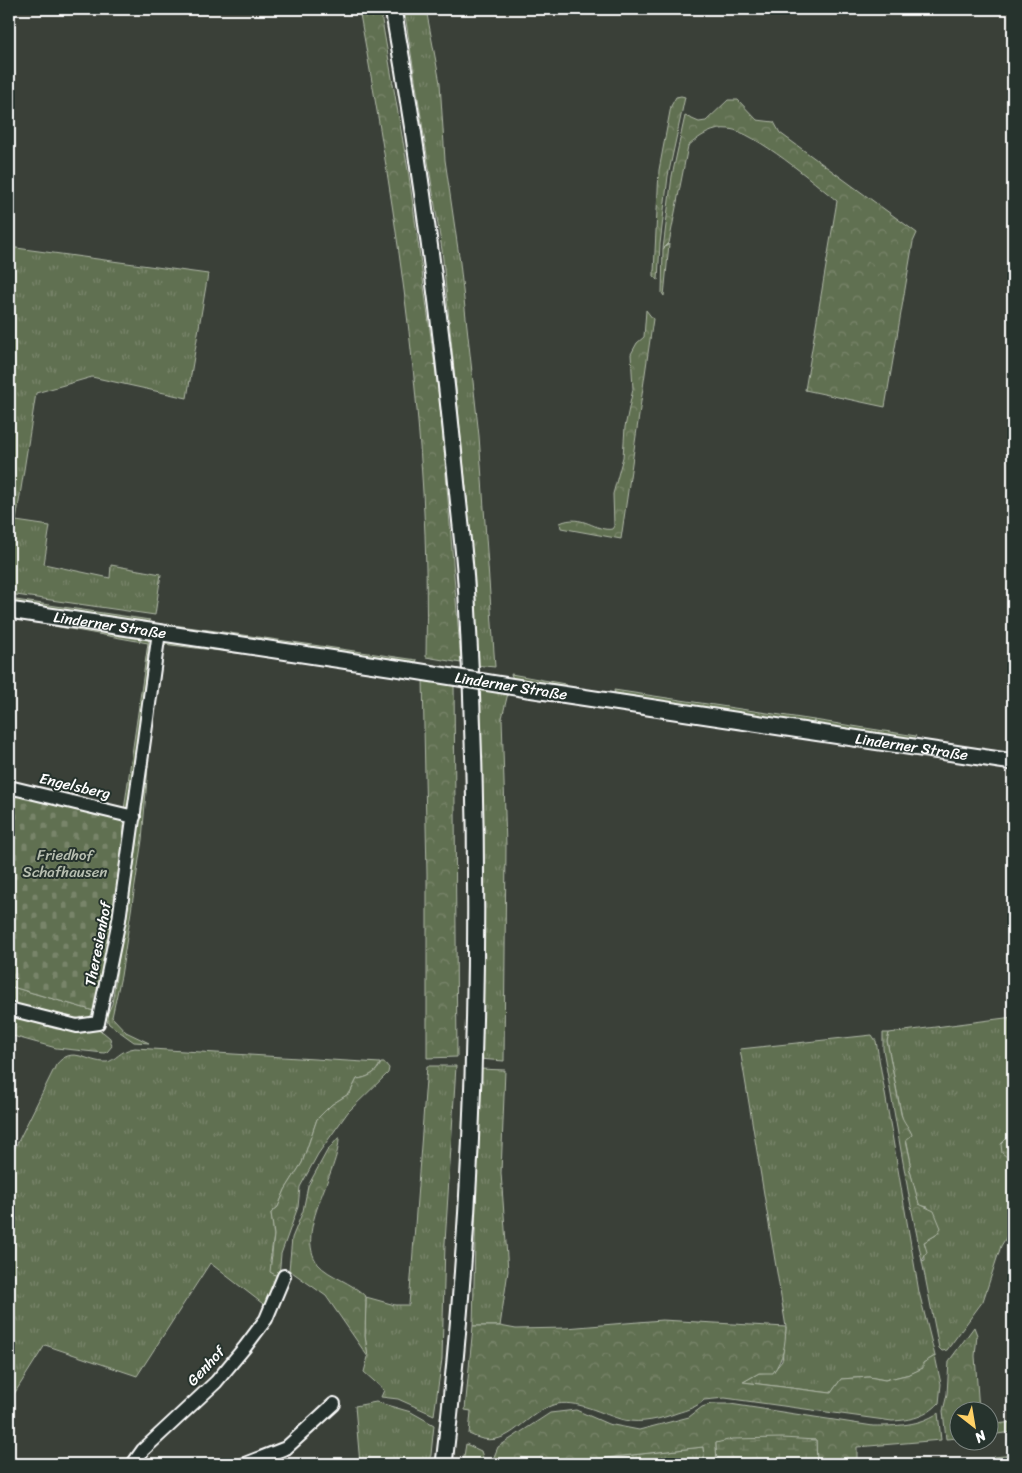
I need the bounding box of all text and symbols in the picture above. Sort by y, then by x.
street label: Linderner Straße [52,604,168,646]
street label: Linderner Straße [453,664,569,708]
street label: Linderner Straße [854,725,970,768]
street label: Engelsberg [37,765,114,807]
park label: Friedhof Schafhausen [23,842,108,885]
street label: Theresienhof [77,898,119,989]
street label: Genhof [180,1339,233,1392]
north arrow [950,1400,1000,1450]
text: N [970,1423,992,1450]

